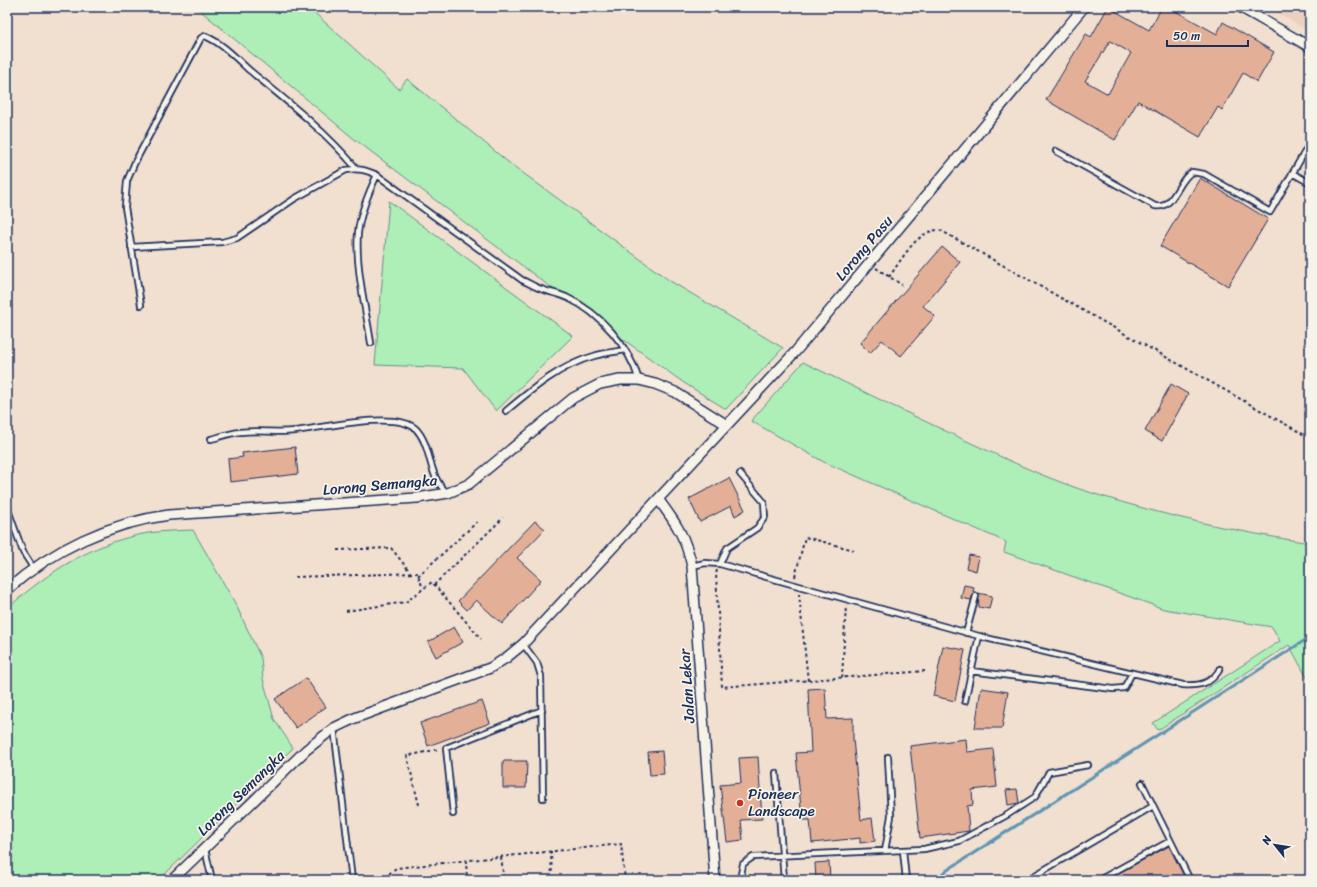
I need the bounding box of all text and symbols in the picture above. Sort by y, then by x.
scale bar [1167,22,1248,48]
text: 50 m [1173,25,1200,47]
street label: Lorong Pasu [829,209,899,287]
street label: Lorong Semangka [322,467,439,503]
street label: Jalan Lekar [671,647,703,725]
street label: Lorong Semangka [191,743,292,842]
place label: Pioneer Landscape [748,781,815,824]
marker: Pioneer Landscape [735,798,745,808]
north arrow [1255,825,1295,865]
text: N [1256,832,1277,849]

